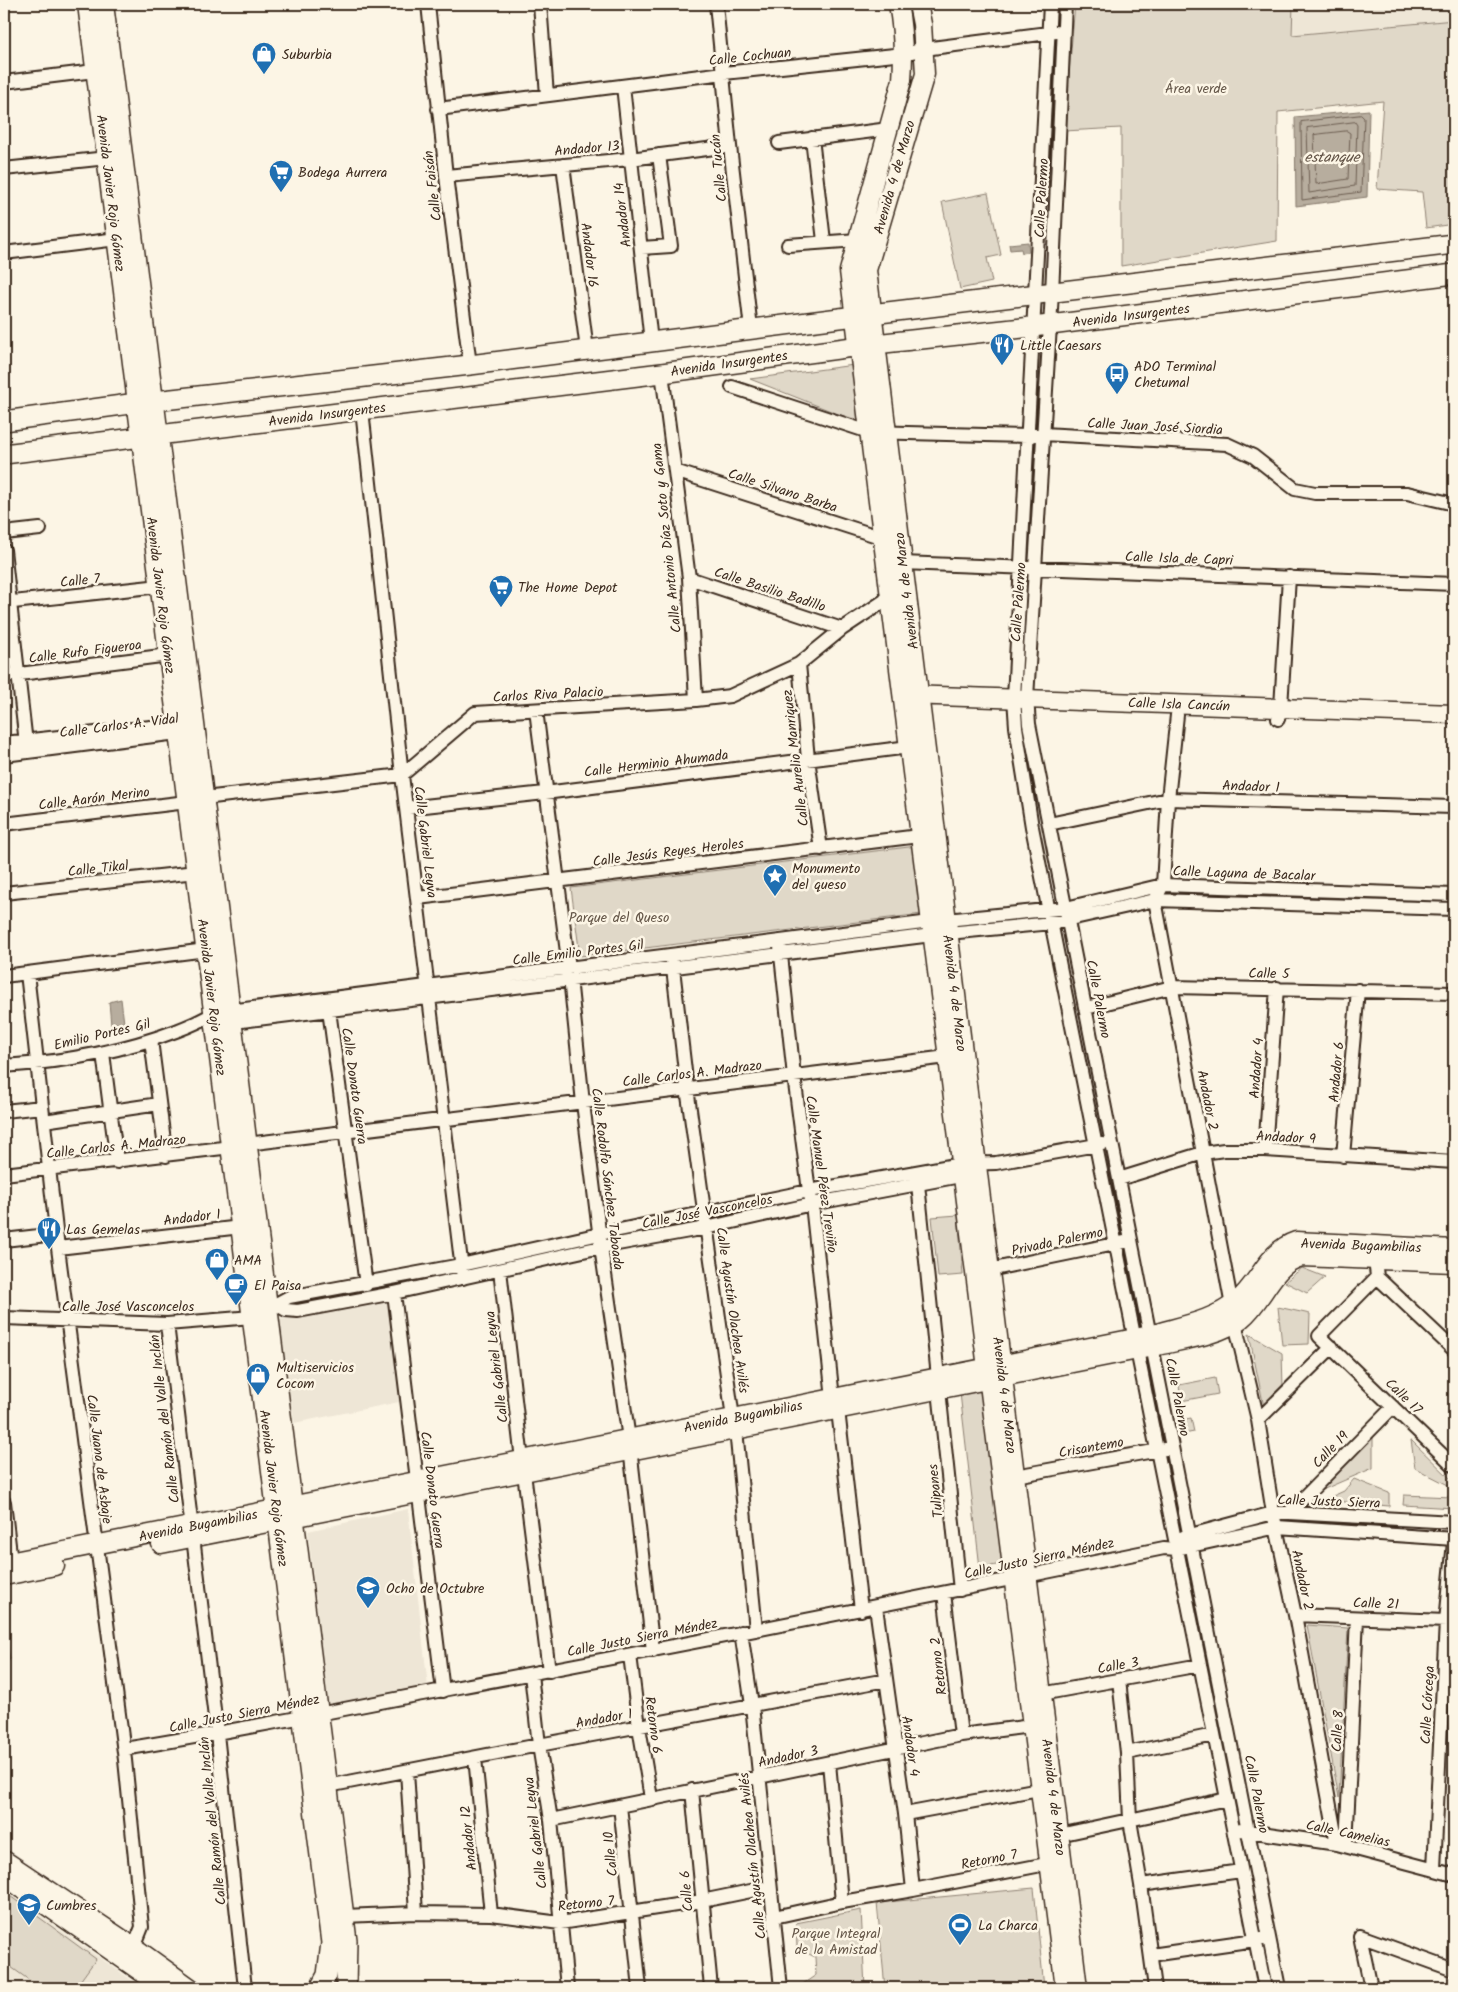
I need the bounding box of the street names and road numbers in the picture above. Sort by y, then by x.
street label: Calle Cochuan [708,42,793,72]
street label: Avenida Javier Rojo Gómez [89,113,131,273]
street label: Avenida 4 de Marzo [868,118,922,237]
street label: Calle Tucán [704,133,734,203]
street label: Andador 13 [554,135,621,163]
street label: Calle Faisán [418,149,448,222]
street label: Calle Palermo [1029,158,1055,238]
street label: Andador 14 [608,181,638,249]
street label: Andador 16 [574,221,604,289]
street label: Avenida Insurgentes [1071,298,1191,334]
street label: Avenida Insurgentes [669,345,789,383]
street label: Avenida Insurgentes [267,397,387,433]
street label: Calle Juan José Siordia [1087,412,1223,442]
street label: Calle Antonio Díaz Soto y Gama [646,442,688,634]
street label: Calle Silvano Barba [725,463,840,519]
street label: Avenida Javier Rojo Gómez [139,515,181,675]
street label: Avenida 4 de Marzo [889,531,925,651]
street label: Calle Isla de Capri [1125,546,1234,572]
street label: Calle Basilio Badillo [711,562,828,618]
street label: Calle Palermo [1005,562,1033,643]
street label: Calle 7 [59,568,102,594]
street label: Calle Rufo Figueroa [27,634,143,670]
street label: Carlos Riva Palacio [492,681,604,709]
street label: Calle Aurelio Manriquez [777,688,815,827]
street label: Calle Isla Cancún [1127,692,1231,718]
street label: Calle Carlos A. Vidal [58,708,181,744]
street label: Calle Herminio Ahumada [583,744,730,784]
street label: Andador 1 [1222,775,1280,799]
street label: Calle Aarón Merino [37,781,151,817]
street label: Calle Gabriel Leyva [407,785,443,899]
street label: Calle Jesús Reyes Heroles [591,833,745,873]
street label: Calle Tikal [67,855,130,883]
street label: Calle Laguna de Bacalar [1172,861,1317,888]
street label: Avenida Javier Rojo Gómez [190,917,232,1077]
street label: Avenida 4 de Marzo [936,933,972,1053]
street label: Calle Emilio Portes Gil [511,934,646,972]
street label: Calle Palermo [1080,958,1116,1040]
street label: Calle 5 [1248,963,1291,985]
street label: Emilio Portes Gil [52,1013,153,1057]
street label: Calle Donato Guerra [335,1026,373,1146]
street label: Andador 4 [1244,1037,1270,1099]
street label: Andador 6 [1323,1041,1351,1103]
street label: Calle Carlos A. Madrazo [621,1055,763,1093]
street label: Andador 2 [1190,1068,1224,1132]
street label: Calle Rodolfo Sánchez Taboada [585,1087,629,1271]
street label: Calle Manuel Pérez Treviño [799,1094,843,1254]
street label: Andador 9 [1255,1125,1317,1151]
street label: Calle Carlos A. Madrazo [45,1129,187,1165]
street label: Calle José Vasconcelos [640,1189,774,1235]
street label: Andador 1 [162,1204,222,1232]
street label: Privada Palermo [1009,1222,1105,1262]
street label: Calle Agustín Olachea Avilés [709,1226,755,1395]
street label: Avenida Bugambilias [1300,1233,1422,1259]
street label: Calle José Vasconcelos [62,1296,194,1318]
street label: Calle Gabriel Leyva [479,1310,515,1424]
street label: Calle Ramón del Valle Inclán [144,1333,186,1504]
street label: Avenida 4 de Marzo [986,1335,1022,1455]
street label: Calle Palermo [1159,1356,1195,1438]
street label: Calle 17 [1380,1373,1427,1420]
street label: Calle Juana de Asbaje [80,1393,118,1526]
street label: Avenida Bugambilias [682,1395,805,1439]
street label: Avenida Javier Rojo Gómez [252,1408,294,1568]
street label: Calle 19 [1307,1426,1354,1474]
street label: Calle Donato Guerra [414,1430,450,1550]
street label: Crisantemo [1057,1431,1125,1465]
street label: Tulipanes [922,1463,950,1519]
street label: Calle Justo Sierra [1277,1489,1381,1515]
street label: Avenida Bugambilias [137,1504,260,1548]
street label: Calle Justo Sierra Méndez [962,1532,1116,1586]
street label: Andador 2 [1285,1548,1319,1612]
street label: Calle 21 [1352,1592,1399,1616]
street label: Calle Justo Sierra Méndez [565,1613,719,1663]
street label: Retorno 2 [925,1636,953,1696]
street label: Calle 3 [1096,1652,1141,1680]
street label: Calle Córcega [1415,1665,1441,1745]
street label: Calle Justo Sierra Méndez [167,1689,321,1739]
street label: Retorno 6 [638,1695,668,1755]
street label: Andador 1 [574,1703,634,1735]
street label: Calle 8 [1326,1709,1350,1753]
street label: Andador 4 [895,1714,925,1778]
street label: Calle Ramón del Valle Inclán [193,1735,233,1906]
street label: Avenida 4 de Marzo [1035,1737,1071,1857]
street label: Andador 3 [756,1740,820,1774]
street label: Calle Palermo [1238,1753,1274,1835]
street label: Calle Agustín Olachea Avilés [733,1771,773,1940]
street label: Calle Gabriel Leyva [518,1776,554,1890]
street label: Andador 12 [455,1804,483,1872]
street label: Calle Camelias [1304,1814,1392,1854]
street label: Calle 10 [598,1830,624,1877]
street label: Retorno 7 [959,1844,1020,1876]
street label: Calle 6 [674,1869,700,1913]
street label: Retorno 7 [557,1890,616,1918]

